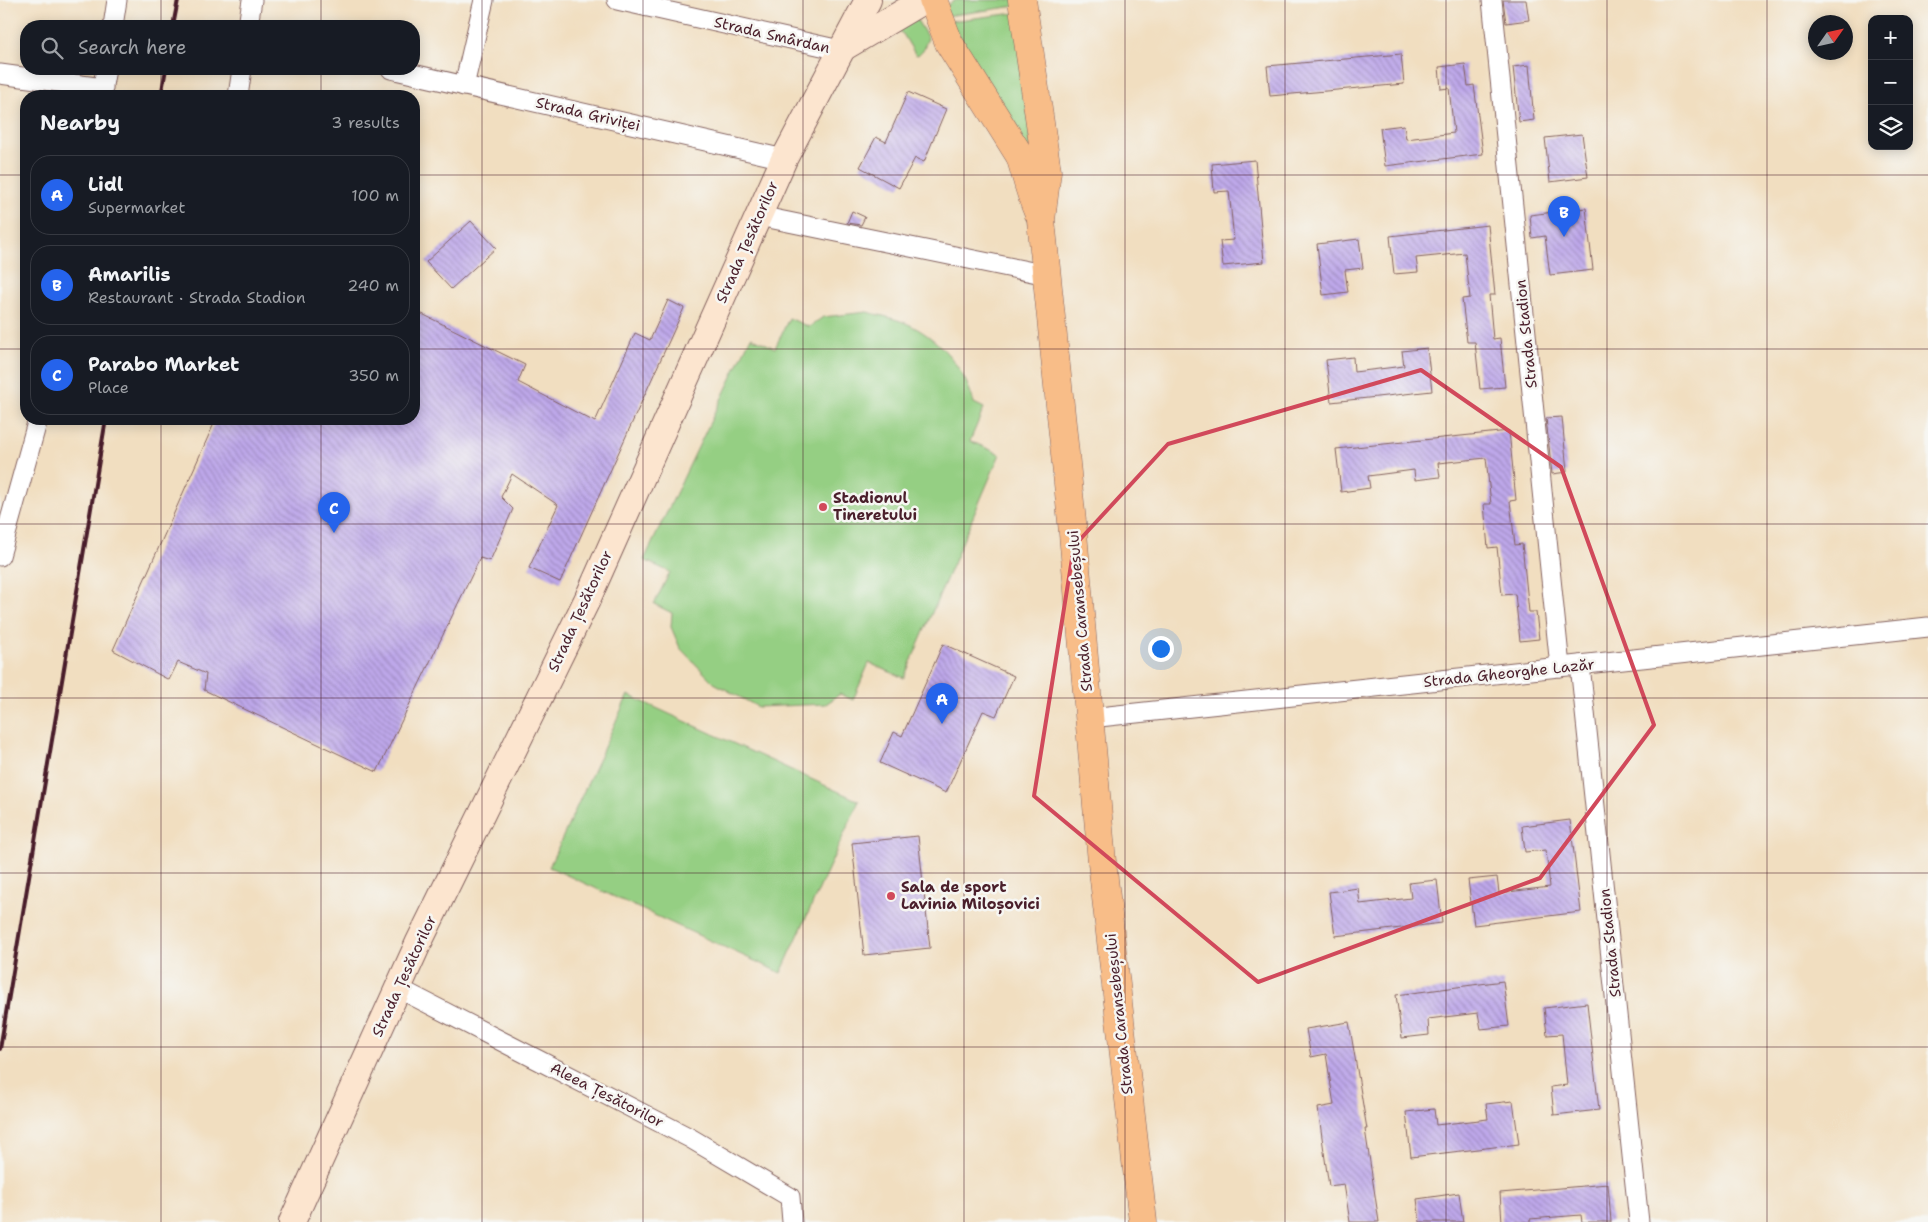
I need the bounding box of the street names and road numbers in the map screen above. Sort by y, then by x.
street label: Strada Smârdan [712,12,832,58]
street label: Strada Griviței [534,92,642,137]
street label: Strada Țesătorilor [711,178,784,307]
street label: Strada Stadion [1510,279,1542,389]
street label: Strada Caransebeșului [1063,529,1098,693]
street label: Strada Țesătorilor [543,547,618,675]
street label: Strada Gheorghe Lazăr [1422,654,1596,692]
street label: Strada Stadion [1594,888,1626,998]
street label: Strada Țesătorilor [367,912,442,1040]
street label: Strada Caransebeșului [1101,932,1138,1096]
street label: Aleea Țesătorilor [547,1058,667,1133]

